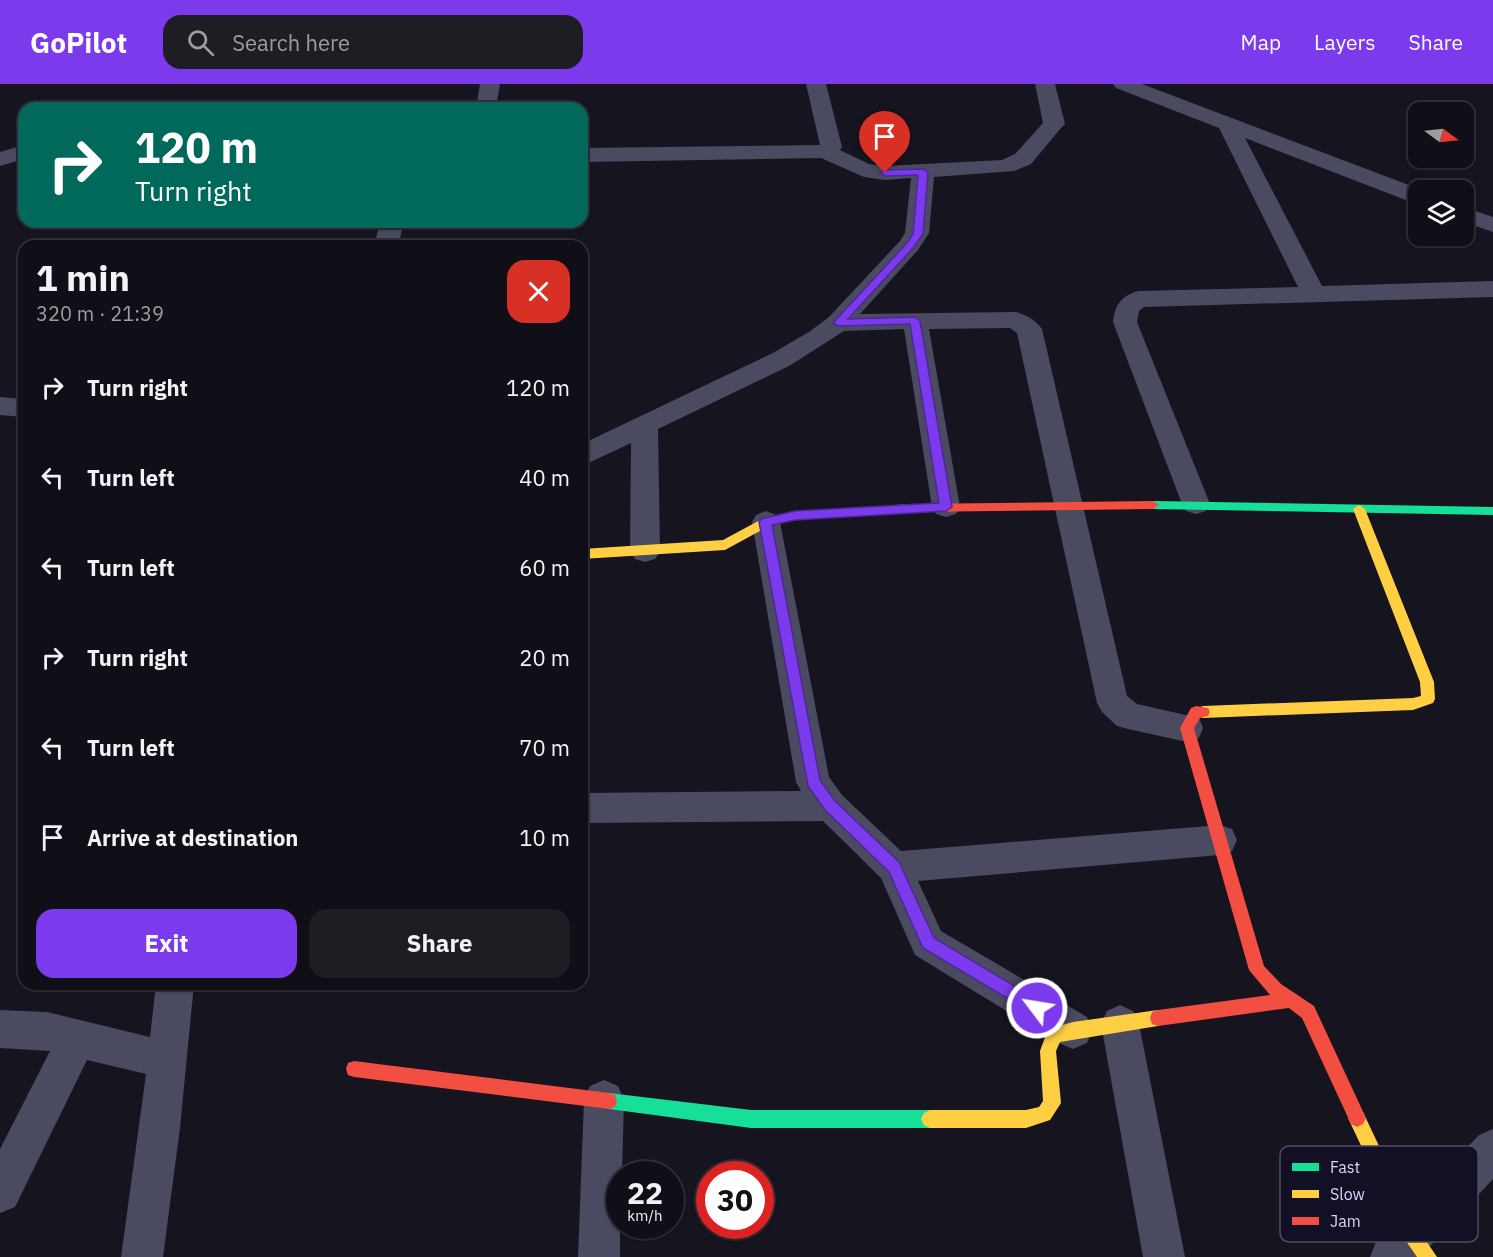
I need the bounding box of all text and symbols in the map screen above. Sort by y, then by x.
search box [163,15,583,69]
text: GoPilot [30,24,127,61]
icon: search [184,26,217,59]
text: Search here [232,28,350,57]
text: Map [1241,28,1281,56]
text: Layers [1314,28,1376,56]
text: Share [1409,28,1463,56]
north arrow [1408,102,1474,168]
map controls [1408,102,1474,246]
pin [859,111,910,173]
text: 120 m [135,120,258,175]
icon: arrive [868,120,901,153]
icon: right [36,126,114,204]
text: Turn right [135,173,252,208]
button: layers [1408,180,1474,246]
text: 1 min [36,254,130,301]
button: close [507,260,570,323]
text: 320 m · 21:39 [36,300,164,327]
icon: right [36,371,69,404]
text: Turn right [87,373,188,402]
text: 120 m [506,373,570,402]
icon: left [36,461,69,494]
text: Turn left [87,463,175,492]
text: 40 m [519,463,570,492]
icon: left [36,551,69,584]
text: Turn left [87,553,175,582]
text: 60 m [519,553,570,582]
icon: right [36,641,69,674]
text: Turn right [87,643,188,672]
text: 20 m [519,643,570,672]
icon: left [36,731,69,764]
text: Turn left [87,733,175,762]
text: 70 m [519,733,570,762]
icon: arrive [36,821,69,854]
text: Arrive at destination [87,823,298,852]
text: 10 m [519,823,570,852]
button: Exit [36,909,297,978]
button: Share [309,909,570,978]
position arrow [1005,976,1069,1040]
legend [1280,1146,1478,1242]
text: Fast [1330,1157,1360,1177]
speed limit sign: 30 [696,1161,774,1239]
text: 22 [627,1173,663,1212]
text: Slow [1330,1184,1365,1204]
text: km/h [627,1206,663,1225]
text: Jam [1330,1211,1361,1231]

